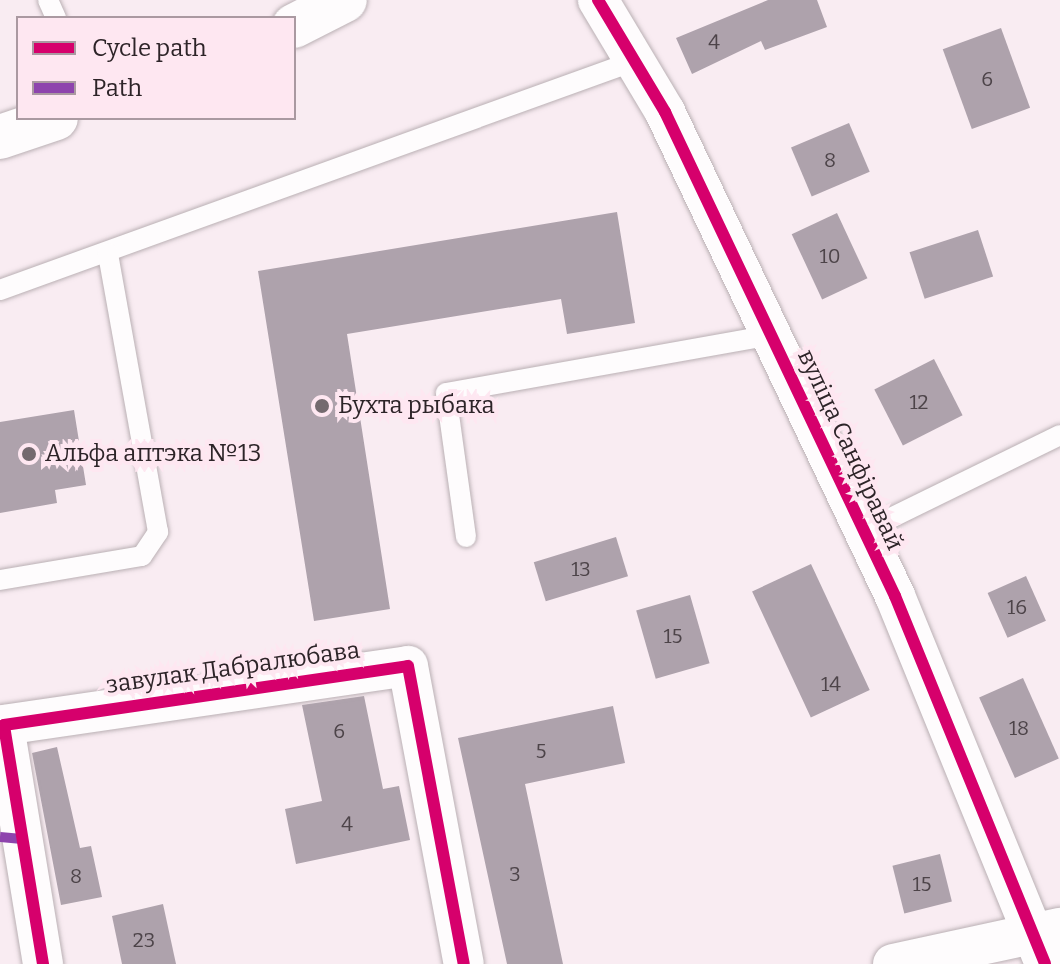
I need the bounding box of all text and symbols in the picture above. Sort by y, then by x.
legend [16,16,296,120]
house number: 4 [708,30,720,54]
text: Cycle path [92,34,207,62]
house number: 6 [981,67,993,91]
text: Path [92,74,142,102]
house number: 8 [824,148,836,172]
house number: 10 [820,244,840,268]
street label: вуліца Санфіравай [791,345,909,555]
house number: 12 [910,390,928,414]
place label: Бухта рыбака [338,392,495,420]
marker: Бухта рыбака [313,397,331,415]
place label: Альфа аптэка №13 [45,440,261,468]
marker: Альфа аптэка №13 [20,445,38,463]
house number: 13 [571,557,591,581]
house number: 16 [1007,595,1027,619]
house number: 15 [664,624,682,648]
street label: завулак Дабралюбава [104,636,362,700]
house number: 14 [821,672,841,696]
house number: 18 [1009,716,1029,740]
house number: 6 [333,719,345,743]
house number: 5 [536,739,546,763]
house number: 4 [341,812,353,836]
house number: 3 [509,862,521,886]
house number: 8 [70,864,82,888]
house number: 15 [913,872,931,896]
house number: 23 [133,928,155,952]

